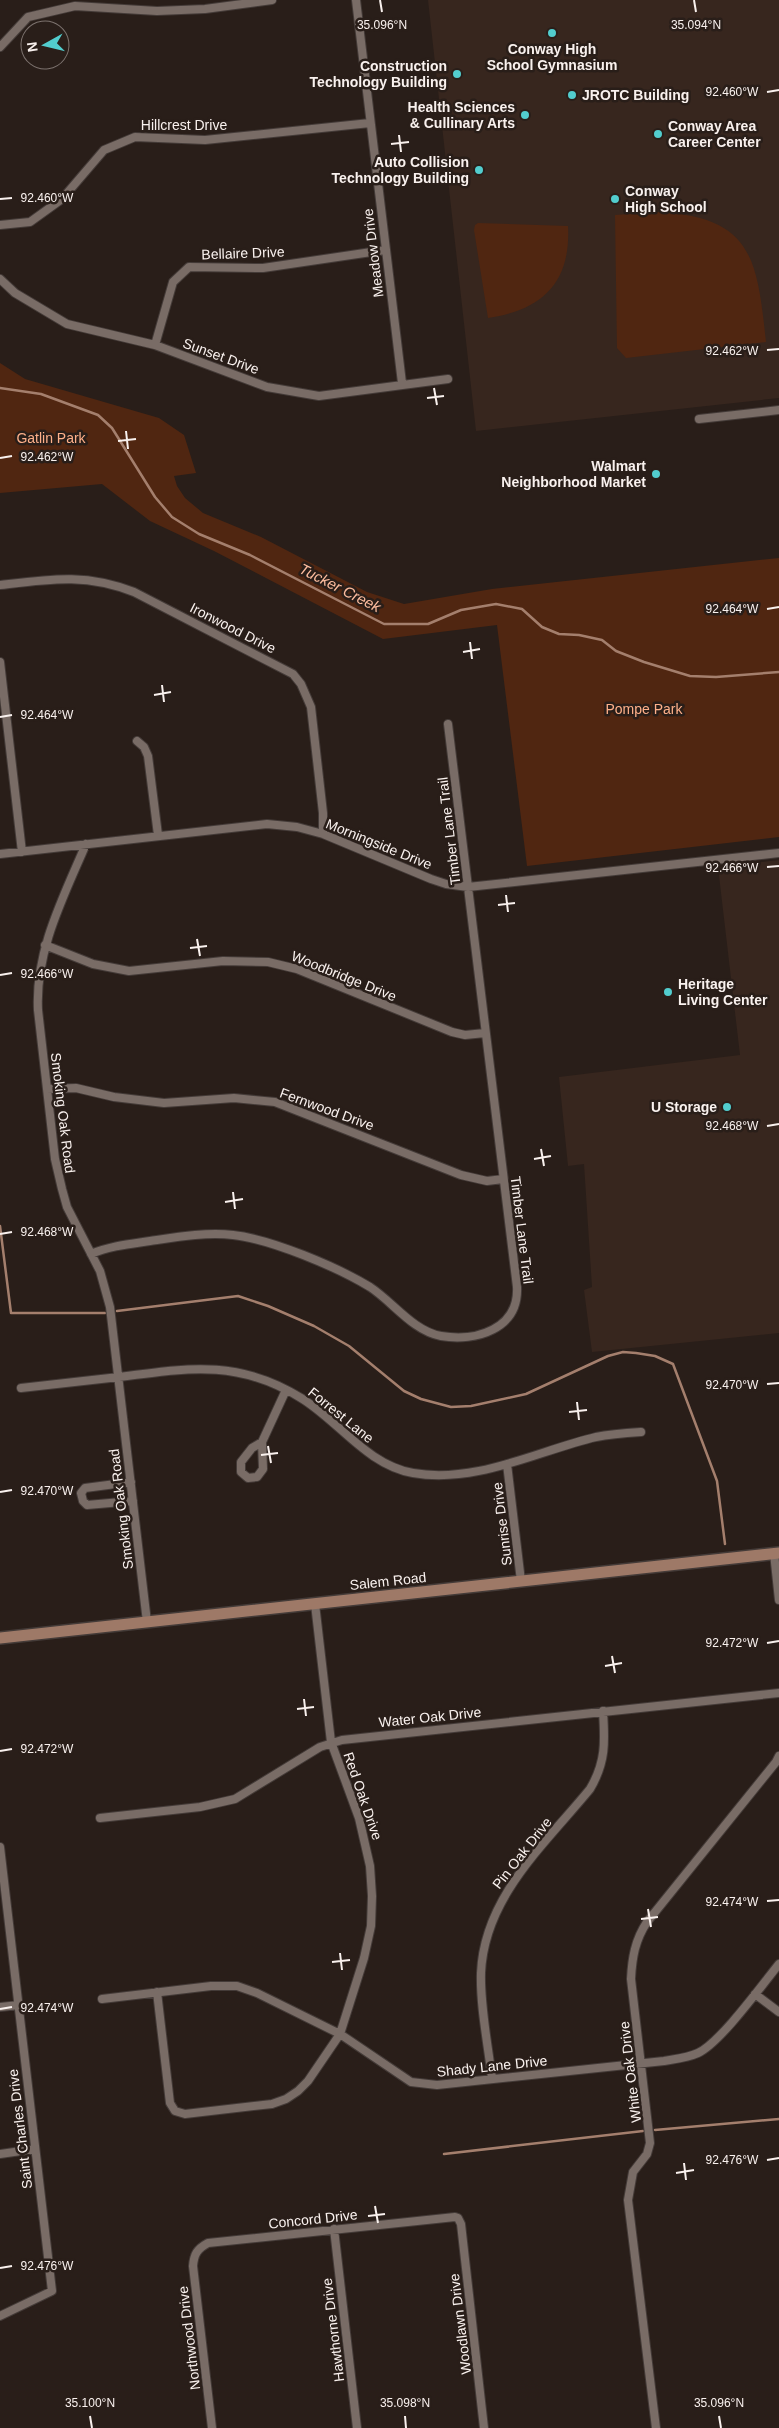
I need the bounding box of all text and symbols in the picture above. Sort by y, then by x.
text: 35.096°N [357,18,407,32]
text: 35.094°N [671,18,721,32]
north arrow [20,20,70,70]
marker: Conway High School Gymnasium [546,27,558,39]
text: N [23,41,41,53]
place label: Conway High School Gymnasium [487,41,617,73]
place label: Construction Technology Building [310,58,447,90]
marker: Construction Technology Building [451,68,463,80]
text: 92.460°W [706,85,759,99]
place label: JROTC Building [582,87,689,103]
marker: JROTC Building [566,89,578,101]
place label: Health Sciences & Cullinary Arts [408,99,515,131]
marker: Health Sciences & Cullinary Arts [519,109,531,121]
street label: Hillcrest Drive [141,117,227,133]
place label: Conway Area Career Center [668,118,761,150]
marker: Conway Area Career Center [652,128,664,140]
place label: Auto Collision Technology Building [332,154,469,186]
marker: Auto Collision Technology Building [473,164,485,176]
place label: Conway High School [625,183,707,215]
text: 92.460°W [21,191,74,205]
marker: Conway High School [609,193,621,205]
street label: Meadow Drive [360,207,386,298]
street label: Bellaire Drive [201,244,285,262]
street label: Sunset Drive [181,335,262,377]
text: 92.462°W [706,344,759,358]
park label: Gatlin Park [16,430,87,446]
text: 92.462°W [21,450,74,464]
place label: Walmart Neighborhood Market [501,458,646,490]
marker: Walmart Neighborhood Market [650,468,662,480]
water label: Tucker Creek [297,560,385,616]
street label: Ironwood Drive [187,599,279,657]
text: 92.464°W [706,602,759,616]
park label: Pompe Park [605,701,684,717]
text: 92.464°W [21,708,74,722]
street label: Timber Lane Trail [434,776,464,886]
street label: Morningside Drive [324,815,434,873]
text: 92.466°W [706,861,759,875]
street label: Woodbridge Drive [289,948,399,1004]
text: 92.466°W [21,967,74,981]
place label: Heritage Living Center [678,976,768,1008]
marker: Heritage Living Center [662,986,674,998]
street label: Smoking Oak Road [48,1052,78,1174]
street label: Fernwood Drive [278,1085,376,1133]
place label: U Storage [651,1099,717,1115]
marker: U Storage [721,1101,733,1113]
text: 92.468°W [706,1119,759,1133]
street label: Timber Lane Trail [507,1175,537,1285]
text: 92.468°W [21,1225,74,1239]
text: 92.470°W [706,1378,759,1392]
street label: Forrest Lane [305,1384,377,1446]
street label: Smoking Oak Road [106,1448,136,1570]
street label: Sunrise Drive [489,1481,515,1567]
text: 92.470°W [21,1484,74,1498]
street label: Salem Road [349,1569,427,1593]
text: 92.472°W [706,1636,759,1650]
street label: Water Oak Drive [378,1704,482,1730]
text: 92.472°W [21,1742,74,1756]
street label: Red Oak Drive [340,1750,386,1842]
street label: Pin Oak Drive [489,1814,555,1892]
text: 92.474°W [706,1895,759,1909]
text: 92.474°W [21,2001,74,2015]
street label: White Oak Drive [616,2020,644,2124]
street label: Shady Lane Drive [436,2052,548,2080]
street label: Saint Charles Drive [5,2068,35,2190]
text: 92.476°W [706,2153,759,2167]
street label: Concord Drive [268,2206,359,2232]
text: 92.476°W [21,2259,74,2273]
street label: Woodlawn Drive [446,2272,474,2375]
street label: Hawthorne Drive [319,2277,347,2383]
street label: Northwood Drive [175,2285,203,2391]
text: 35.100°N [65,2396,115,2410]
text: 35.098°N [380,2396,430,2410]
text: 35.096°N [694,2396,744,2410]

